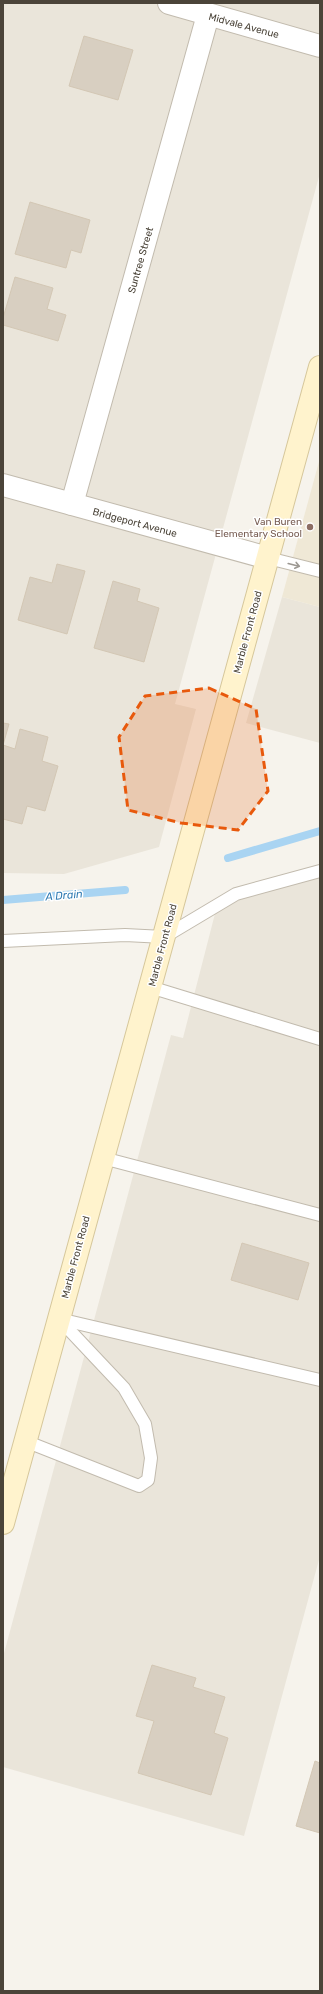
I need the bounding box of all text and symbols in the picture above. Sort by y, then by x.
street label: Midvale Avenue [207,11,281,41]
street label: Suntree Street [126,226,156,295]
street label: Bridgeport Avenue [91,506,179,540]
place label: Van Buren Elementary School [215,516,302,540]
marker: Van Buren Elementary School [305,522,315,532]
one-way arrow [287,561,300,569]
street label: Marble Front Road [231,590,265,675]
water label: A Drain [44,887,84,904]
street label: Marble Front Road [146,903,180,988]
street label: Marble Front Road [59,1215,93,1300]

